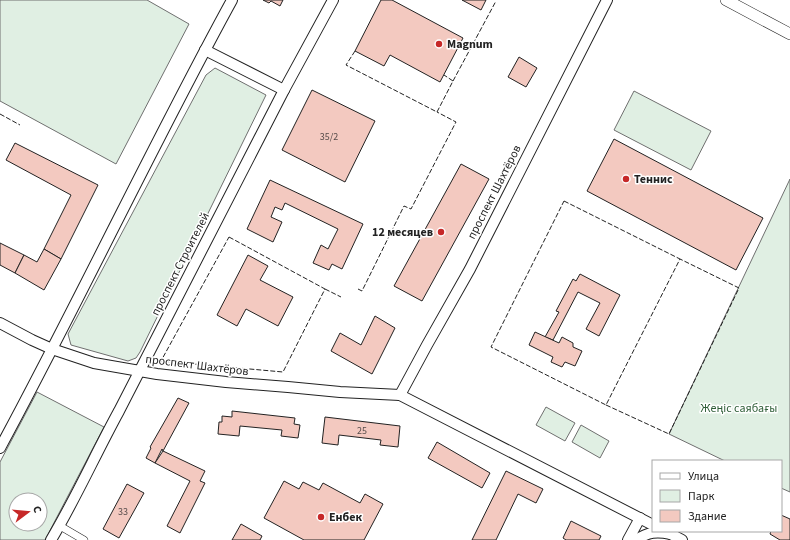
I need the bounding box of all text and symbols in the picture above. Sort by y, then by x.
place label: Magnum [447,36,493,53]
marker: Magnum [434,39,444,49]
house number: 35/2 [320,130,338,144]
street label: проспект Шахтёров [463,142,526,242]
place label: Теннис [634,171,673,188]
marker: Теннис [621,174,631,184]
street label: проспект Строителей [147,210,214,319]
place label: 12 месяцев [372,224,433,241]
marker: 12 месяцев [436,227,446,237]
street label: проспект Шахтёров [144,351,249,380]
park label: Жеңіс саябағы [701,400,777,417]
house number: 25 [357,424,367,438]
legend [652,460,782,532]
text: Улица [688,468,719,485]
text: Парк [688,488,714,505]
north arrow [8,492,48,532]
text: С [29,504,45,515]
house number: 33 [118,505,128,519]
text: Здание [688,508,727,525]
place label: Енбек [329,509,363,526]
marker: Енбек [316,512,326,522]

